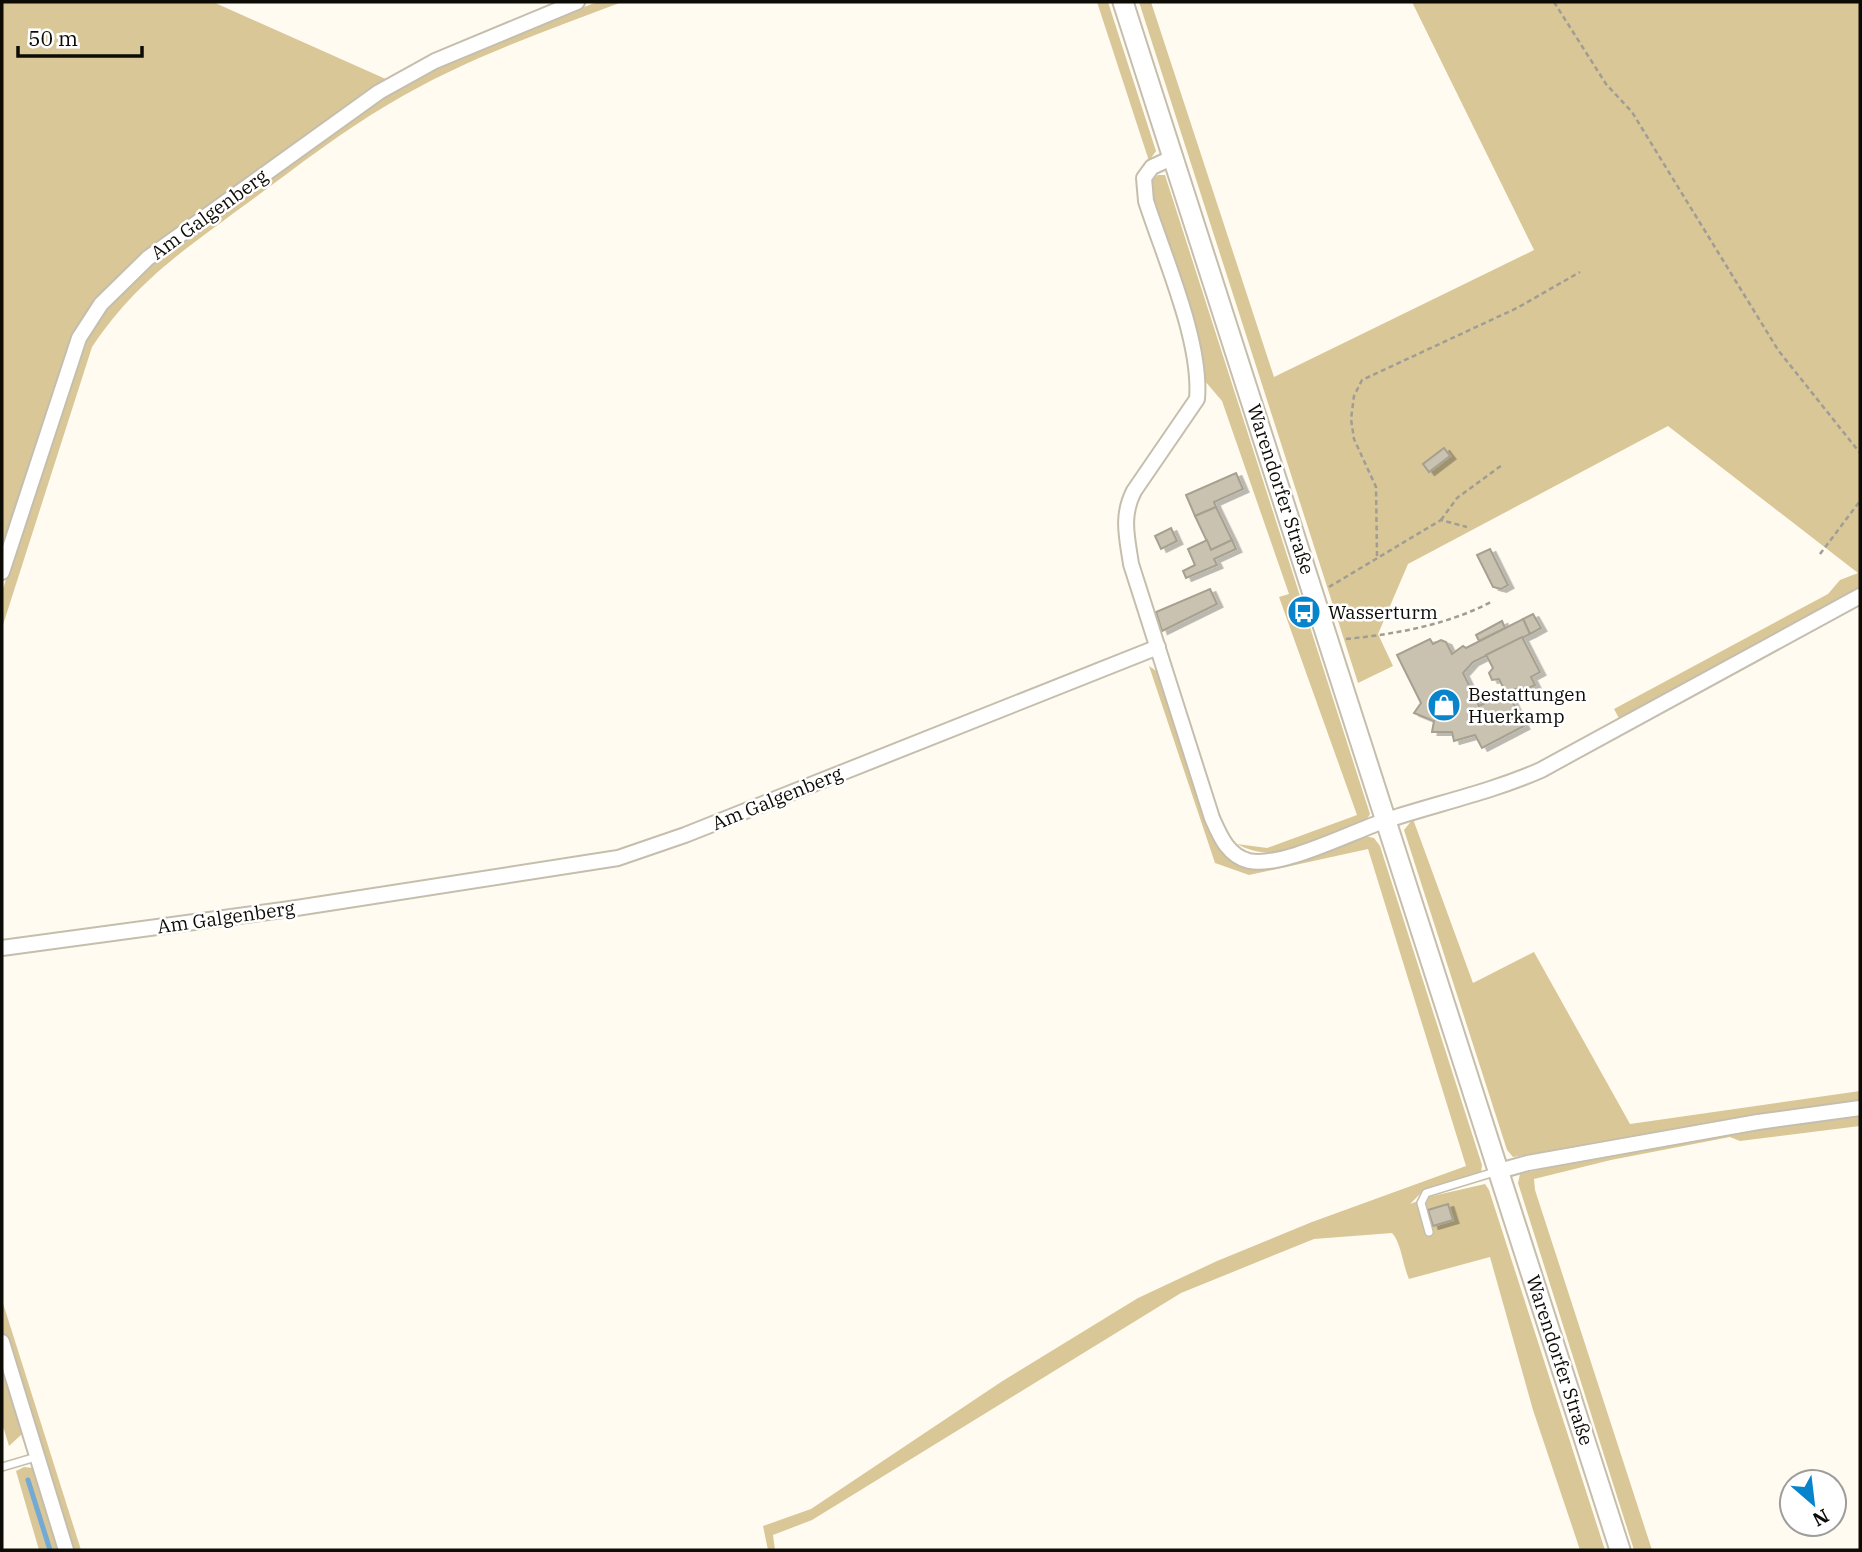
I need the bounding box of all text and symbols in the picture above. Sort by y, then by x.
scale bar [18,14,142,58]
text: 50 m [28,24,78,52]
street label: Am Galgenberg [146,163,273,264]
street label: Warendorfer Straße [1242,401,1320,577]
bus stop icon: Wasserturm [1285,593,1323,631]
place label: Wasserturm [1328,600,1438,624]
place label: Bestattungen Huerkamp [1468,682,1587,728]
shop icon: Bestattungen Huerkamp [1425,686,1463,724]
street label: Am Galgenberg [708,761,846,835]
street label: Am Galgenberg [156,895,297,939]
street label: Warendorfer Straße [1521,1272,1599,1448]
north arrow [1778,1468,1848,1538]
text: N [1809,1504,1833,1532]

